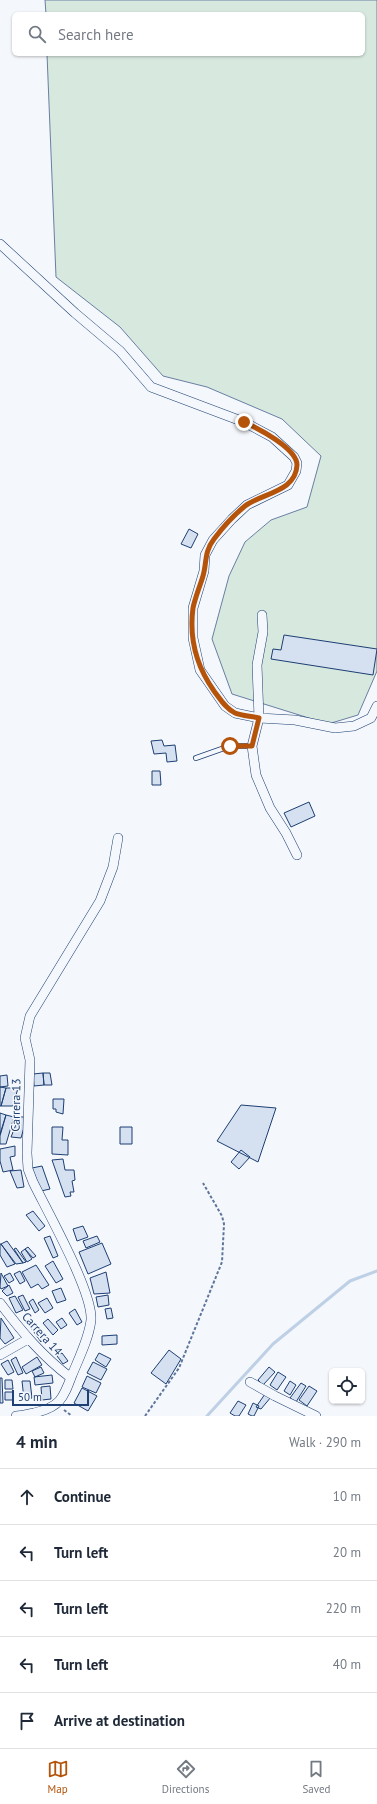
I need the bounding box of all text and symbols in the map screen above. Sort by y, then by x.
search box [12,12,365,56]
icon: search [26,23,48,45]
text: Search here [58,25,134,44]
route end [235,413,253,431]
route start [221,737,239,755]
street label: Carrera 13 [8,1078,23,1132]
street label: Carrera 14 [19,1309,66,1359]
map controls [329,1368,365,1404]
button: locate [329,1368,365,1404]
scale bar [12,1388,89,1407]
text: 50 m [18,1390,42,1404]
text: 4 min [16,1431,57,1453]
text: Walk · 290 m [289,1434,361,1451]
icon: ahead [16,1486,38,1508]
text: Continue [54,1487,111,1506]
text: 10 m [333,1488,361,1505]
icon: left [16,1542,38,1564]
text: Turn left [54,1543,108,1562]
text: 20 m [333,1544,361,1561]
icon: left [16,1598,38,1620]
text: Turn left [54,1599,108,1618]
text: 220 m [326,1600,361,1617]
icon: left [16,1654,38,1676]
text: Turn left [54,1655,108,1674]
text: 40 m [333,1656,361,1673]
icon: arrive [16,1710,38,1732]
text: Arrive at destination [54,1711,185,1730]
tab: Map [47,1758,69,1796]
tab: Directions [162,1758,209,1796]
tab: Saved [302,1758,330,1796]

